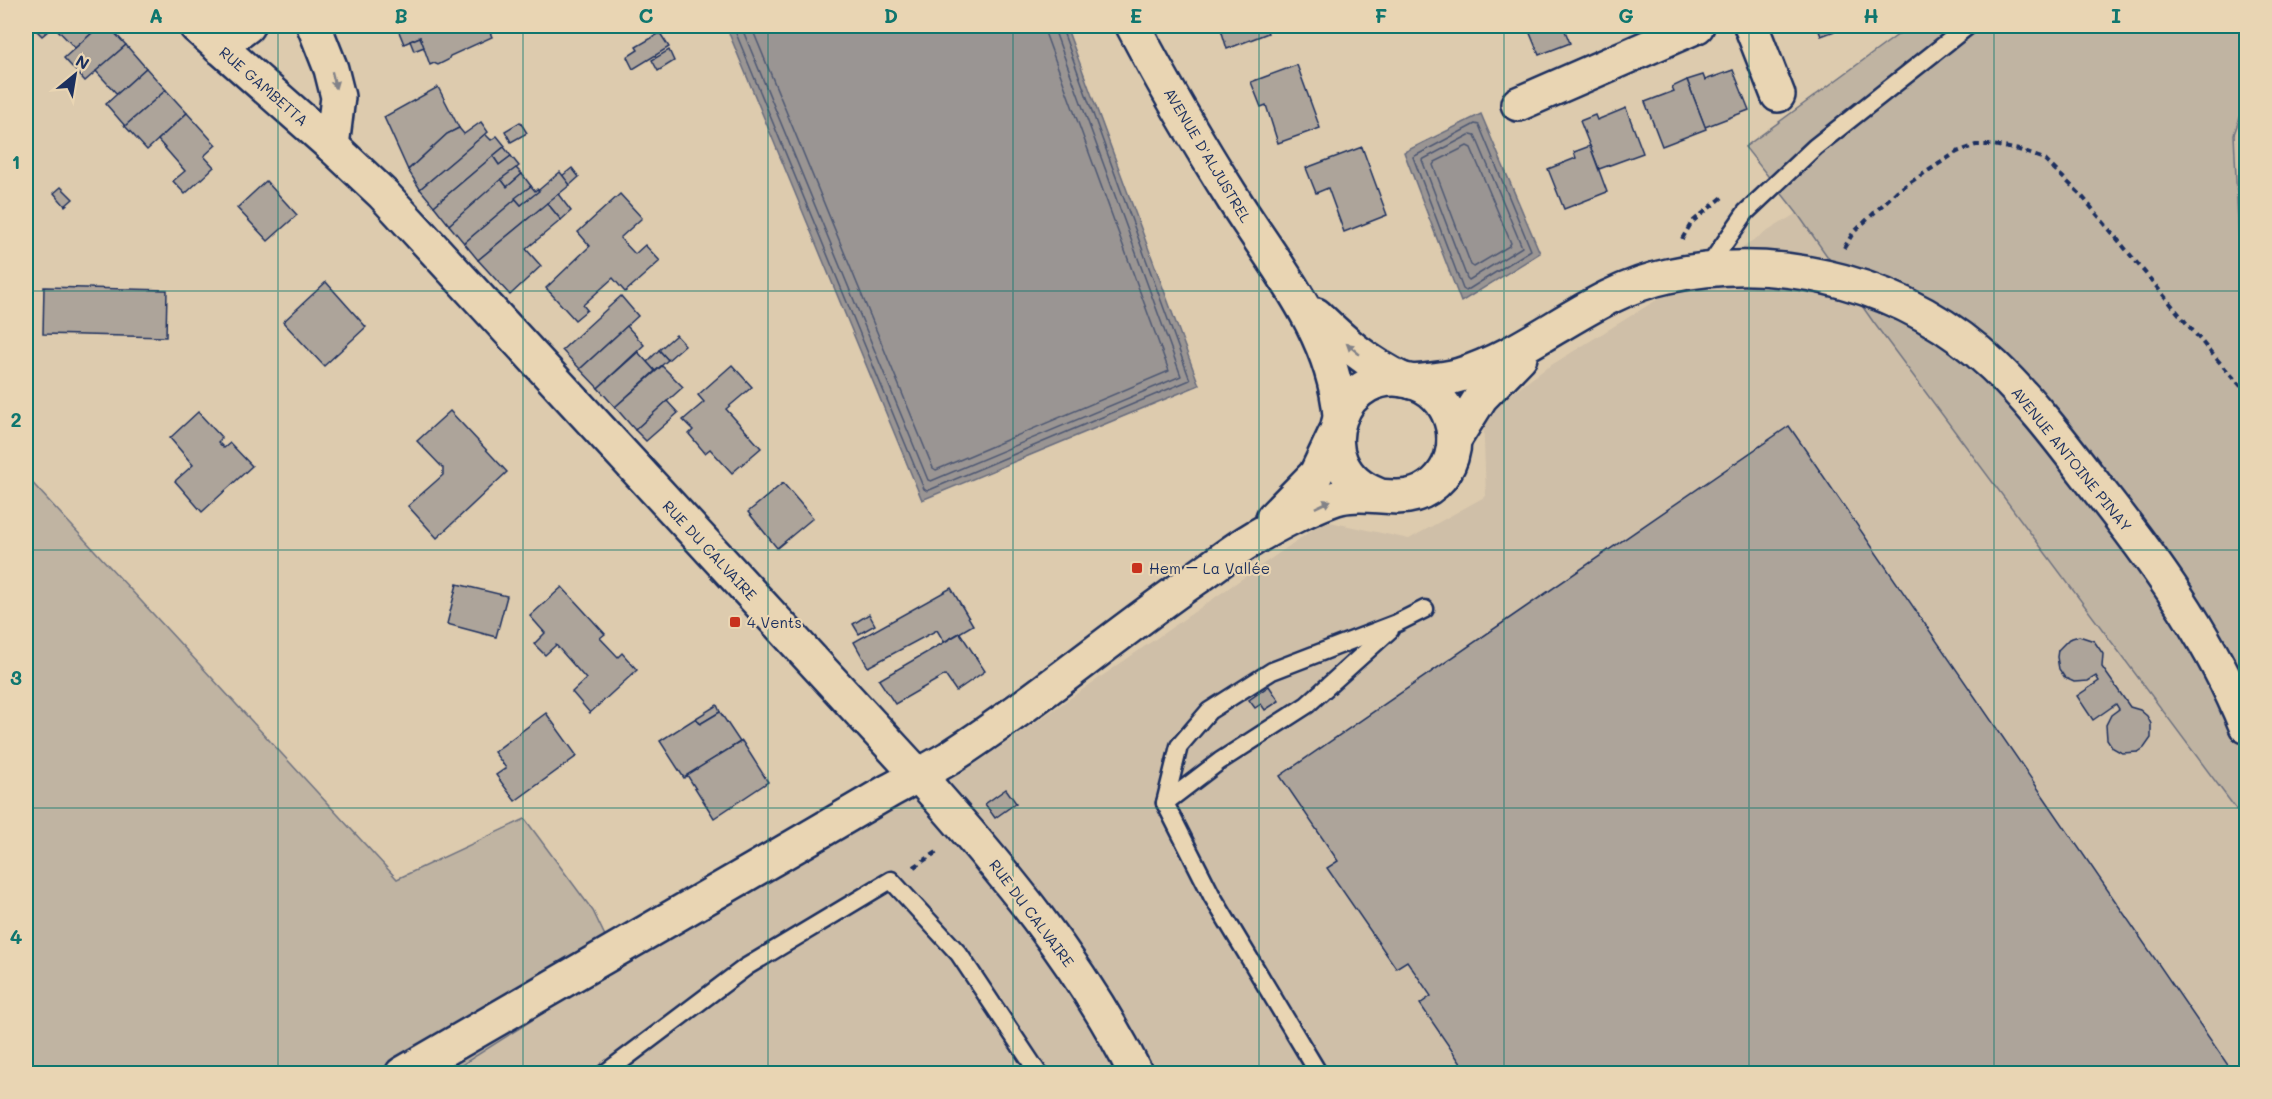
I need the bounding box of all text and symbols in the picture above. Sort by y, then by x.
text: A [149,2,163,28]
text: B [394,2,408,28]
text: C [639,2,654,28]
text: D [884,2,898,28]
text: E [1130,2,1142,28]
text: F [1375,2,1388,28]
text: G [1618,2,1634,28]
text: H [1863,2,1879,28]
text: I [2111,2,2121,28]
street label: RUE GAMBETTA [215,42,313,130]
north arrow [45,45,105,105]
text: N [72,49,93,74]
one-way arrow [329,71,339,90]
street label: AVENUE D'ALJUSTREL [1160,84,1256,226]
text: 1 [12,148,20,174]
one-way arrow [1345,343,1361,356]
street label: AVENUE ANTOINE PINAY [2007,383,2137,535]
text: 2 [10,406,22,432]
street label: RUE DU CALVAIRE [658,496,762,605]
one-way arrow [1314,500,1331,509]
place label: Hem – La Vallée [1149,558,1270,578]
marker: Hem – La Vallée [1130,561,1144,575]
place label: 4 Vents [747,612,802,632]
marker: 4 Vents [728,615,742,629]
text: 3 [10,664,22,690]
street label: RUE DU CALVAIRE [985,855,1079,971]
text: 4 [10,923,23,949]

